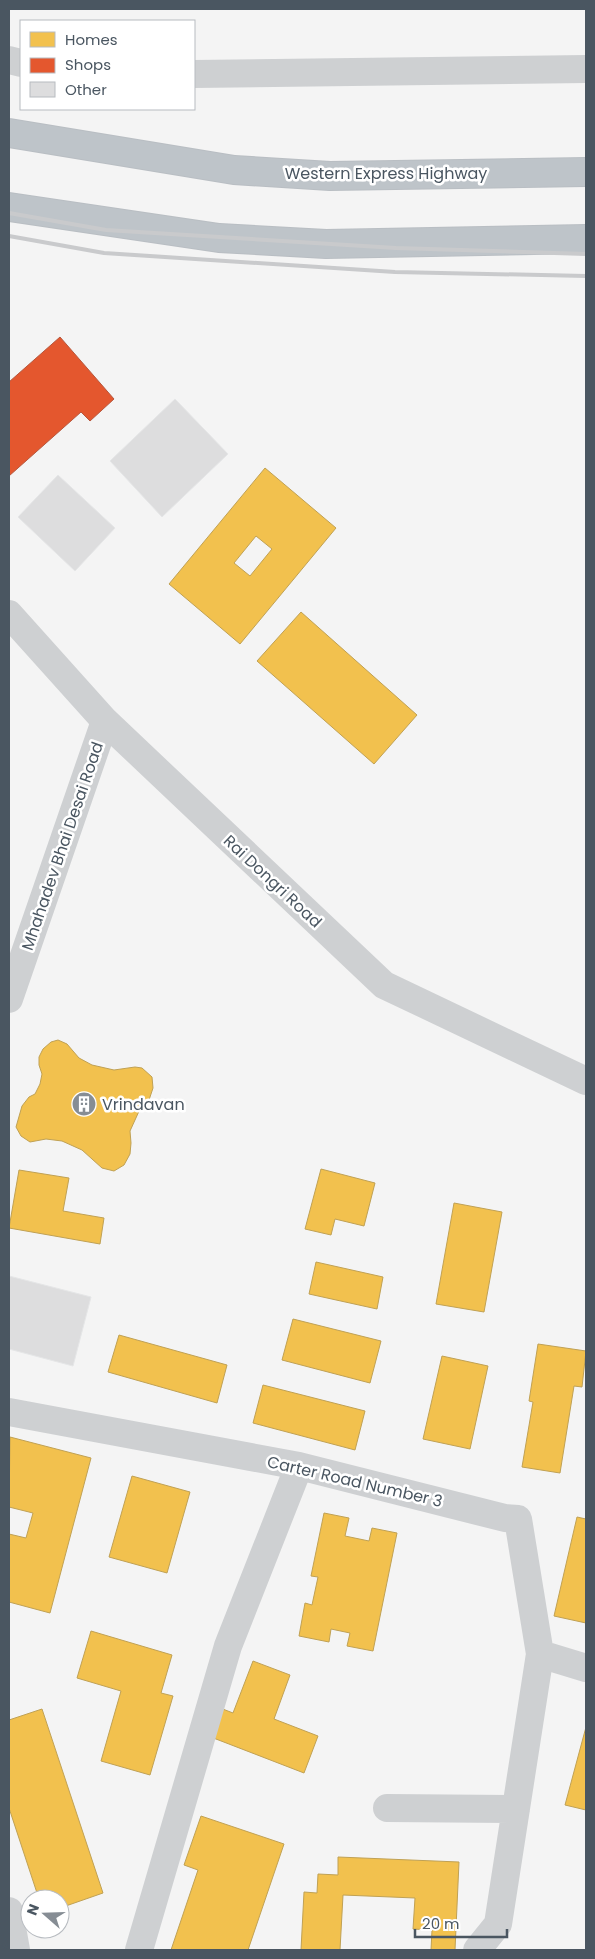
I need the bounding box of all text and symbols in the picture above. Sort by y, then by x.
legend [20,20,195,110]
text: Homes [65,29,118,50]
text: Shops [65,54,111,75]
text: Other [65,79,107,100]
street label: Western Express Highway [285,162,487,185]
street label: Mhahadev Bhai Desai Road [16,739,109,954]
street label: Rai Dongri Road [218,830,327,933]
building icon: Vrindavan [71,1091,97,1117]
place label: Vrindavan [102,1093,185,1116]
street label: Carter Road Number 3 [265,1450,445,1513]
north arrow [20,1889,70,1939]
text: N [22,1901,44,1918]
scale bar [415,1906,508,1938]
text: 20 m [422,1913,460,1934]

